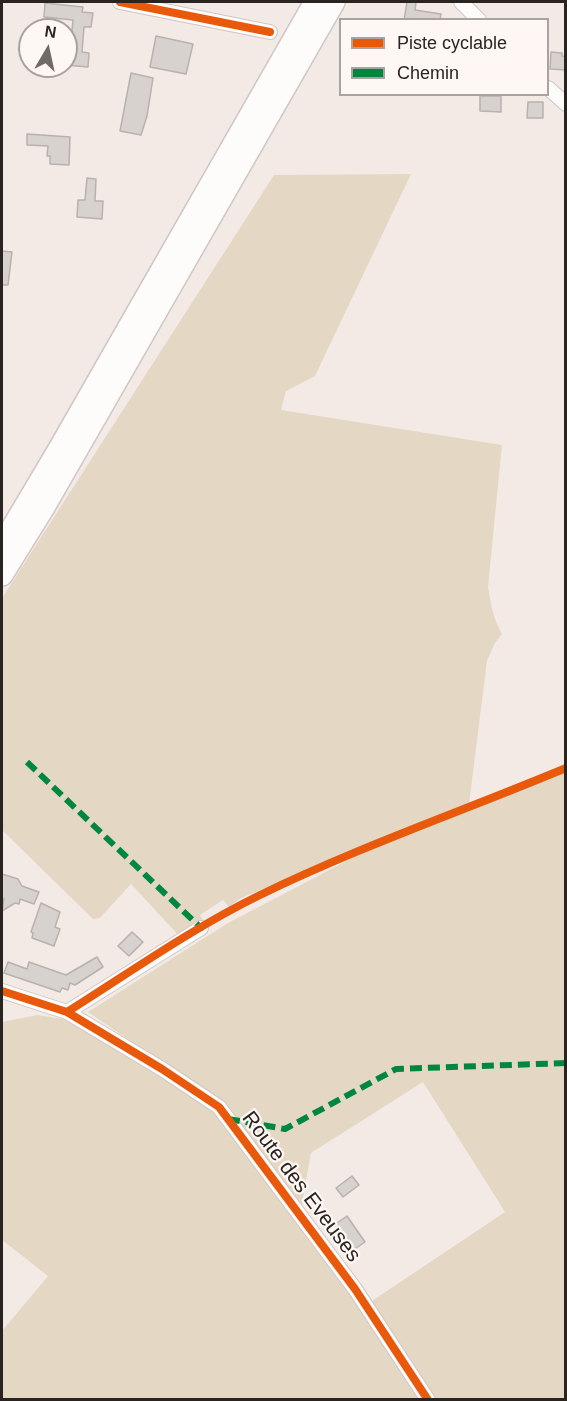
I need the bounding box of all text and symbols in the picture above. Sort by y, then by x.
north arrow [18,18,78,78]
legend [339,18,549,96]
text: N [44,22,58,41]
text: Piste cyclable [397,33,507,53]
text: Chemin [397,63,459,83]
street label: Route des Eveuses [236,1107,366,1267]

